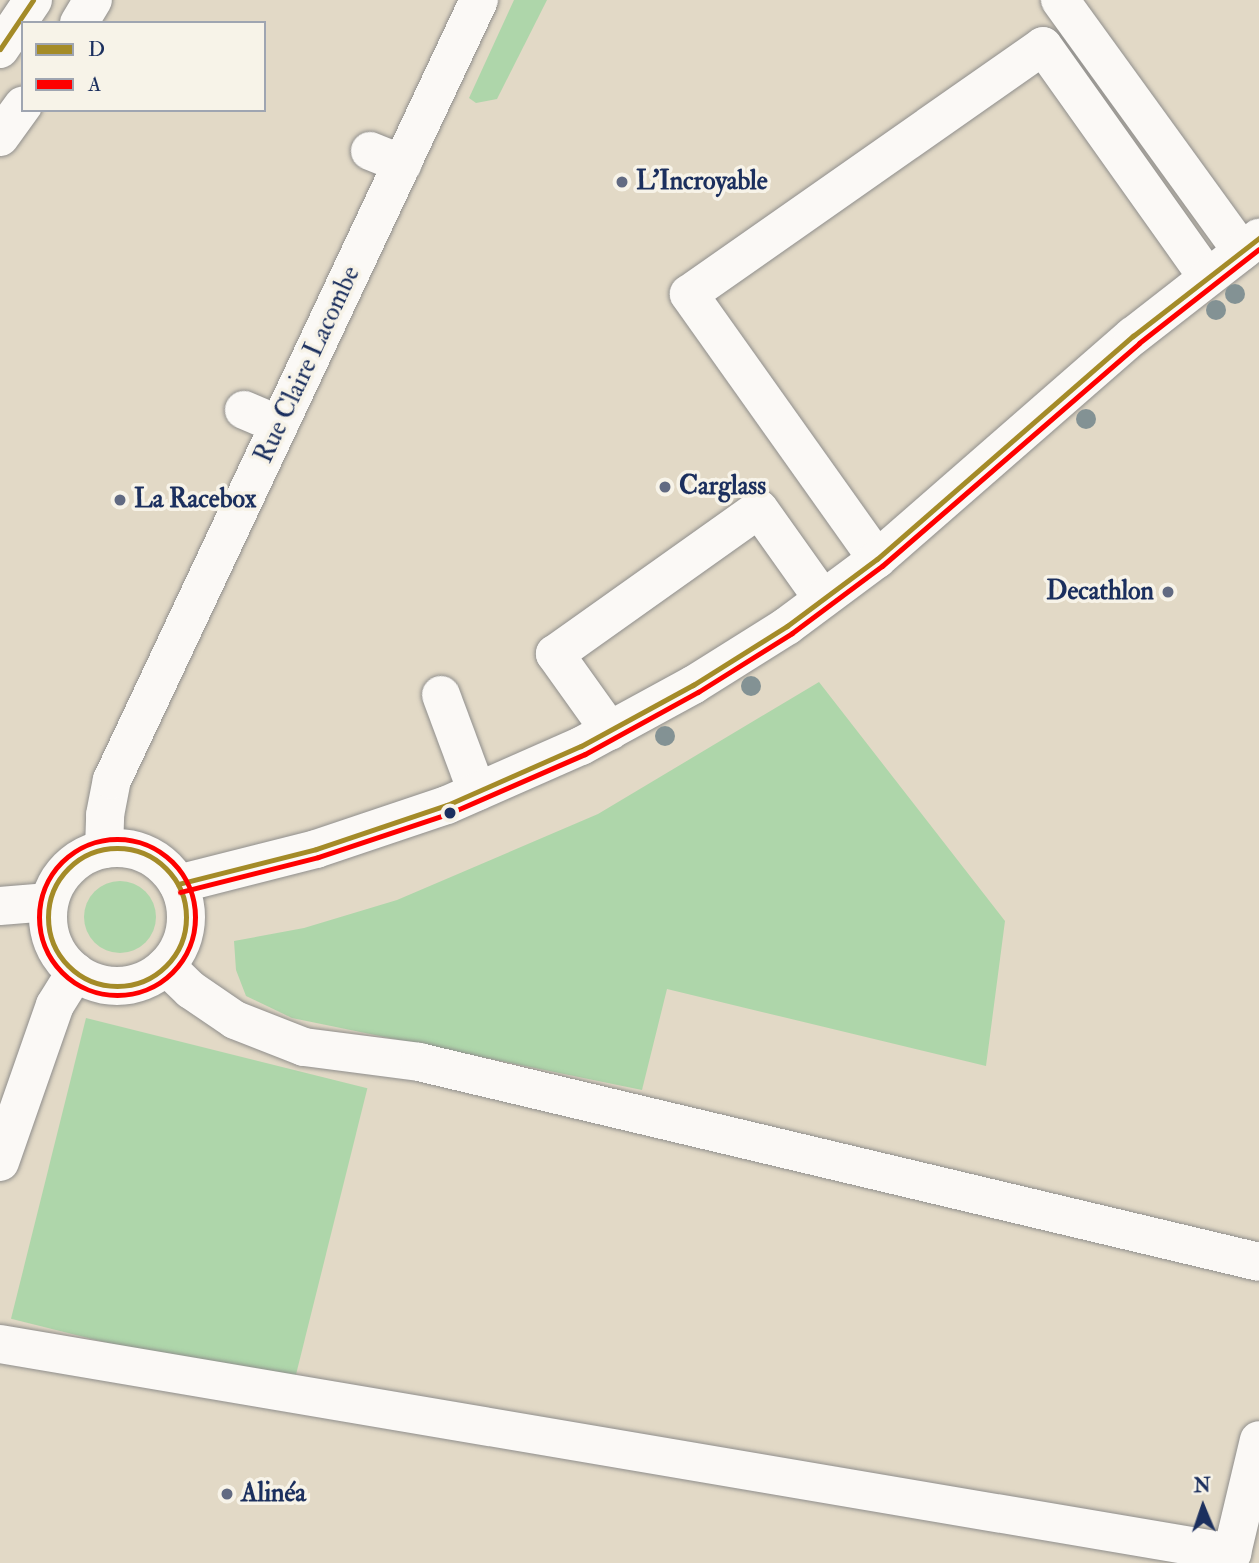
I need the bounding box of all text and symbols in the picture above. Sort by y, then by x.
legend [21,21,266,112]
text: D [88,36,105,63]
text: A [88,71,101,98]
place label: L'Incroyable [636,166,768,198]
marker: L'Incroyable [614,174,630,190]
street label: Rue Claire Lacombe [249,262,367,468]
place label: Carglass [679,471,766,503]
marker: Carglass [657,479,673,495]
place label: La Racebox [134,484,256,516]
marker: La Racebox [112,492,128,508]
place label: Decathlon [1046,576,1154,608]
marker: Decathlon [1160,584,1176,600]
unlabelled marker [443,806,457,820]
north arrow [1168,1472,1238,1542]
text: N [1193,1474,1211,1498]
place label: Alinéa [241,1478,306,1510]
marker: Alinéa [219,1486,235,1502]

